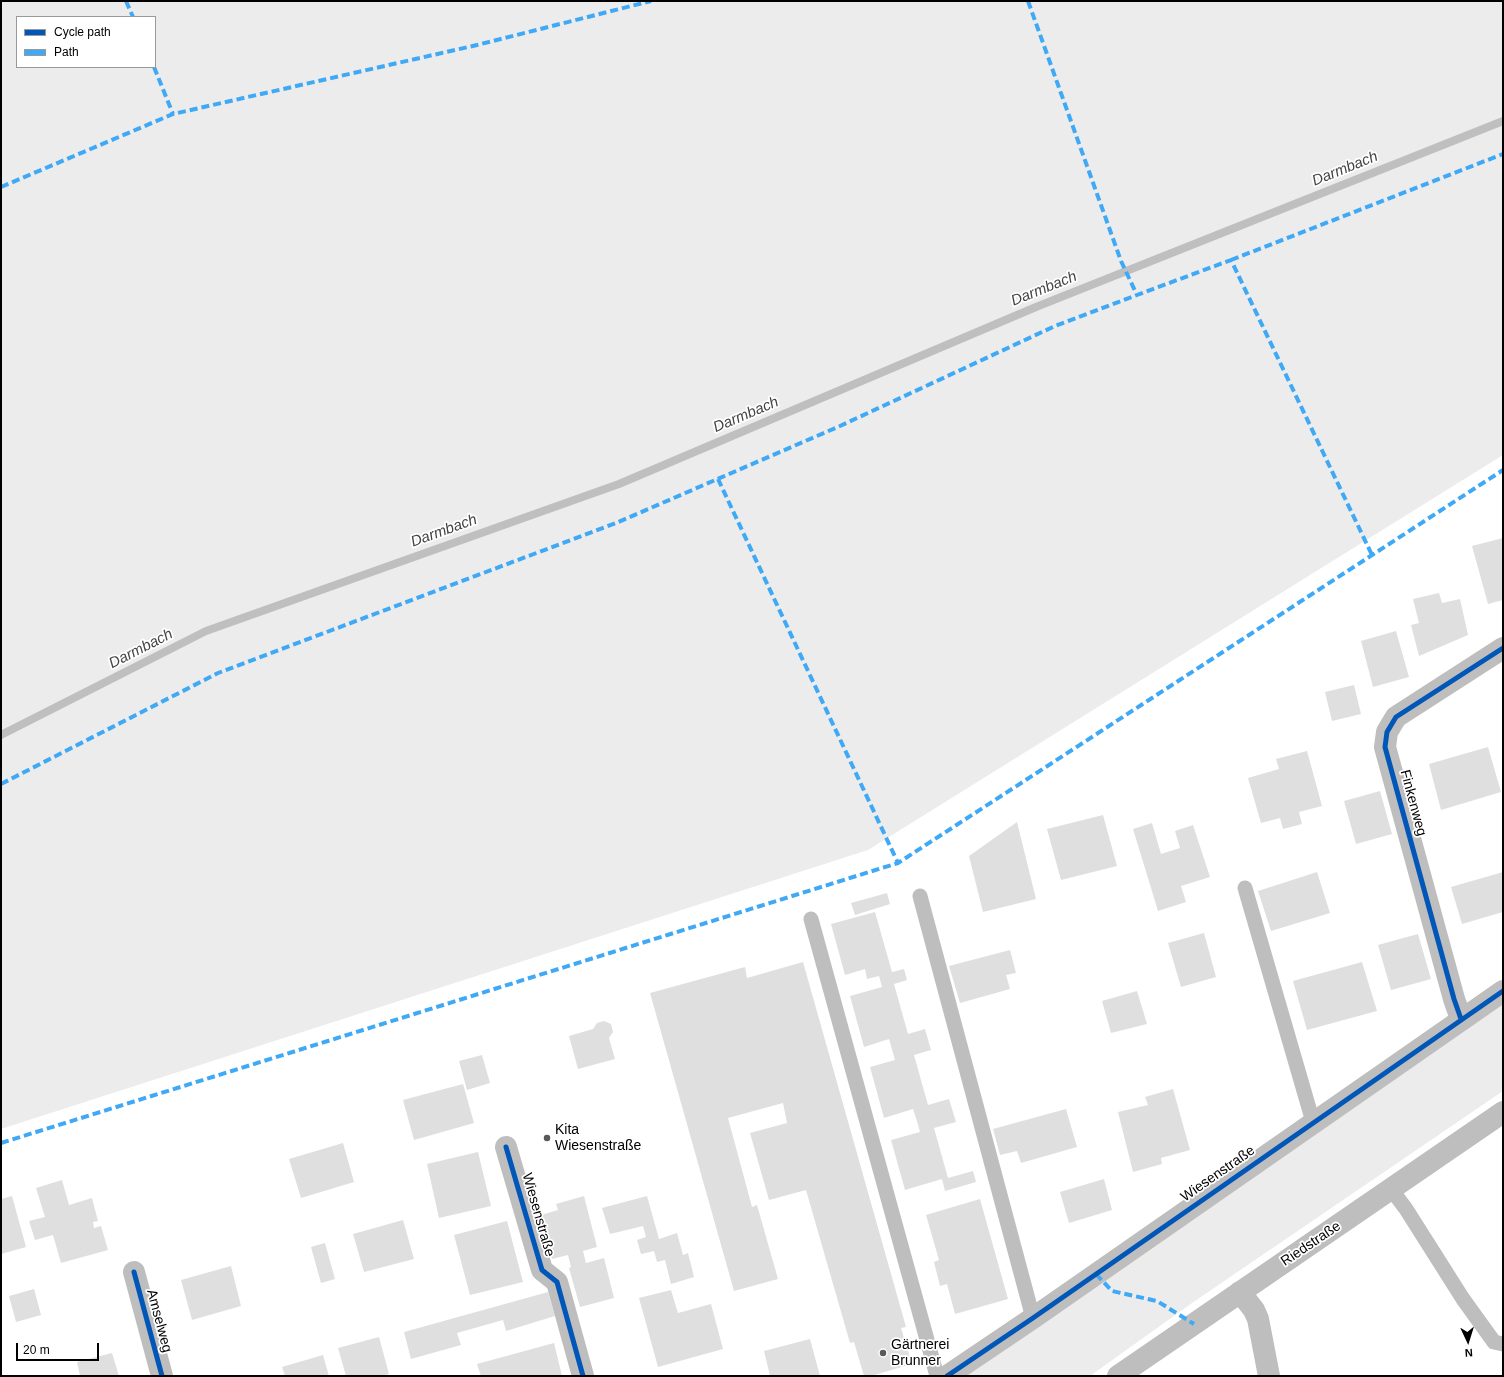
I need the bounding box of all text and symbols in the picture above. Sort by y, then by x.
legend [16,16,156,68]
text: Cycle path [54,25,111,39]
text: Path [54,45,79,59]
water label: Darmbach [1310,148,1380,190]
water label: Darmbach [1009,268,1079,310]
water label: Darmbach [711,393,781,437]
water label: Darmbach [408,511,480,551]
water label: Darmbach [106,625,176,673]
street label: Finkenweg [1396,768,1430,838]
place label: Kita Wiesenstraße [555,1122,641,1154]
marker: Kita Wiesenstraße [542,1133,552,1143]
street label: Wiesenstraße [1178,1142,1258,1206]
street label: Wiesenstraße [518,1171,558,1259]
street label: Riedstraße [1278,1218,1344,1270]
street label: Amselweg [143,1288,175,1354]
north arrow [1448,1321,1488,1361]
scale bar [18,1335,101,1361]
place label: Gärtnerei Brunner [891,1337,949,1370]
text: 20 m [23,1343,50,1357]
text: N [1464,1347,1473,1359]
marker: Gärtnerei Brunner [878,1348,888,1358]

